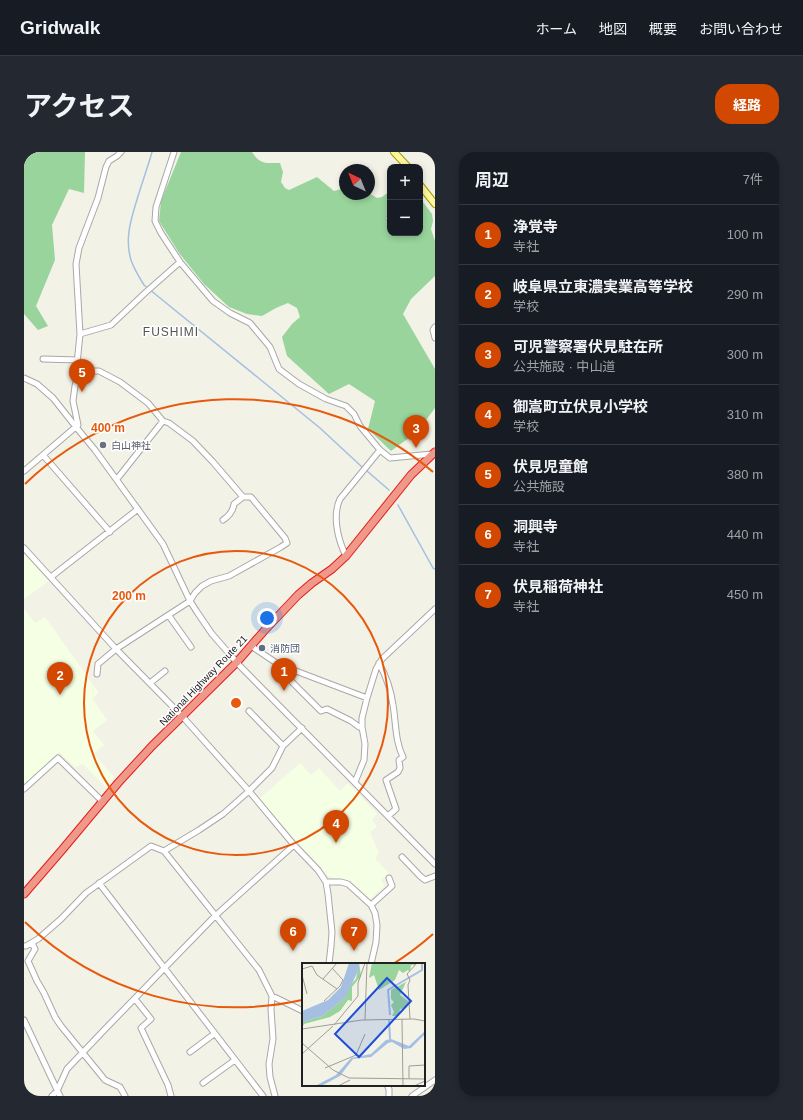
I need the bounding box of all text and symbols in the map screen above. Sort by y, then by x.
text: Gridwalk [20,17,100,38]
text: ホーム [535,21,577,37]
text: 地図 [599,21,627,37]
text: 概要 [649,21,677,37]
text: お問い合わせ [699,21,783,37]
button: 経路 [715,84,779,124]
text: アクセス [24,91,135,122]
north arrow [339,164,375,200]
map controls [387,164,423,236]
button: + [387,164,423,200]
text: 周辺 [475,171,509,190]
text: 7件 [743,172,763,187]
button: − [387,200,423,236]
text: 浄覚寺 [513,218,558,235]
text: 1 [484,227,492,242]
text: 100 m [727,227,763,242]
text: 寺社 [513,239,539,254]
text: 岐阜県立東濃実業高等学校 [513,278,693,295]
text: 2 [484,287,492,302]
text: 290 m [727,287,763,302]
text: 学校 [513,299,539,314]
district label: FUSHIMI [143,325,199,339]
text: 可児警察署伏見駐在所 [513,338,663,355]
text: 3 [484,347,492,362]
text: 300 m [727,347,763,362]
pin: 5 [69,359,95,392]
text: 公共施設 · 中山道 [513,359,616,374]
text: 御嵩町立伏見小学校 [513,398,648,415]
text: 4 [484,407,492,422]
text: 310 m [727,407,763,422]
pin: 3 [403,415,429,448]
text: 学校 [513,419,539,434]
text: 400 m [91,421,125,435]
marker: 白山神社 [98,440,108,450]
place label: 白山神社 [111,440,151,451]
text: 伏見児童館 [513,458,588,475]
text: 5 [484,467,492,482]
text: 380 m [727,467,763,482]
text: 公共施設 [513,479,565,494]
text: 洞興寺 [513,518,558,535]
text: 6 [484,527,492,542]
text: 440 m [727,527,763,542]
text: 寺社 [513,539,539,554]
text: 伏見稲荷神社 [513,578,603,595]
text: 7 [484,587,492,602]
text: 450 m [727,587,763,602]
text: 200 m [112,589,146,603]
text: 寺社 [513,599,539,614]
your location [257,608,277,628]
street label: National Highway Route 21 [157,633,250,728]
marker: 消防団 [257,643,267,653]
place label: 消防団 [270,643,300,654]
pin: 1 [271,658,297,691]
pin: 2 [47,662,73,695]
centre of rings [229,696,243,710]
pin: 4 [323,810,349,843]
pin: 6 [280,918,306,951]
pin: 7 [341,918,367,951]
inset map [302,963,425,1086]

